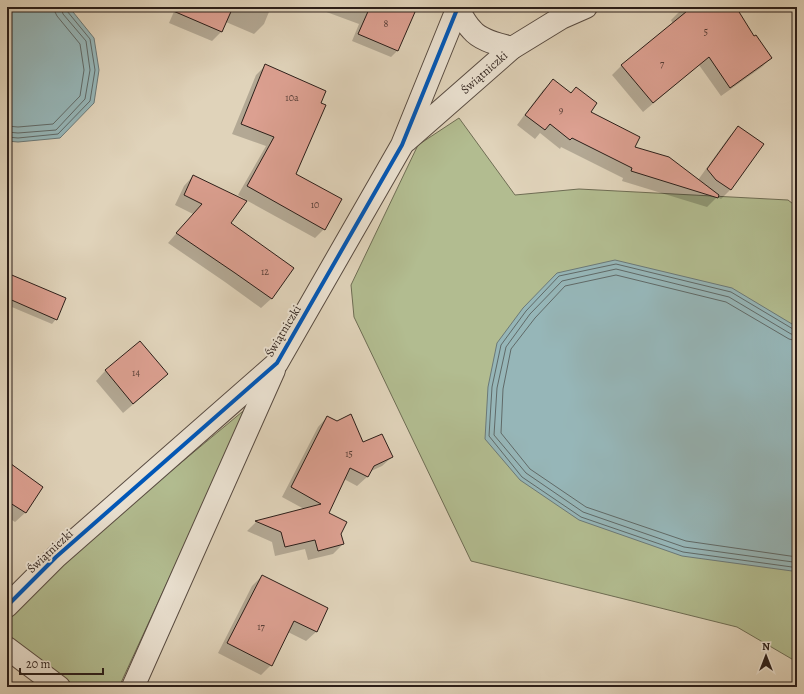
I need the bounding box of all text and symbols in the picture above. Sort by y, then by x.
house number: 8 [384,17,389,30]
house number: 5 [704,25,708,38]
street label: Świątniczki [457,47,511,97]
house number: 7 [660,57,665,70]
house number: 10a [285,91,299,104]
house number: 9 [559,103,564,116]
house number: 10 [311,198,319,211]
house number: 12 [261,265,269,278]
street label: Świątniczki [261,302,305,360]
house number: 14 [132,366,140,379]
house number: 15 [345,447,353,460]
street label: Świątniczki [24,526,76,576]
house number: 17 [257,620,266,633]
north arrow [746,636,786,676]
text: N [762,639,770,654]
scale bar [20,650,103,676]
text: 20 m [26,656,50,672]

